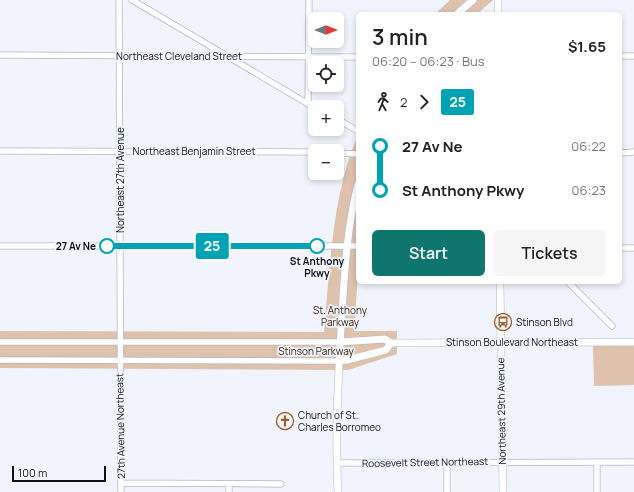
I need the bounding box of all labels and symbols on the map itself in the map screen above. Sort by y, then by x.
north arrow [308,12,344,48]
street label: Northeast Cleveland Street [116,49,242,63]
street label: Northeast 27th Avenue [113,127,127,233]
street label: Northeast Benjamin Street [133,144,255,158]
line badge: 25 [194,233,230,259]
marker: 27 Av Ne [99,238,115,254]
marker: St Anthony Pkwy [309,238,325,254]
place label: 27 Av Ne [56,239,96,253]
place label: St Anthony Pkwy [290,254,345,280]
park label: St. Anthony Parkway [313,303,368,329]
bus stop icon: Stinson Blvd [493,312,513,332]
place label: Stinson Blvd [516,315,573,329]
street label: Stinson Boulevard Northeast [446,335,578,349]
park label: Stinson Parkway [278,344,354,358]
street label: Northeast 29th Avenue [493,357,509,465]
street label: 27th Avenue Northeast [112,373,128,479]
place label: Church of St. Charles Borromeo [298,408,381,434]
church icon: Church of St. Charles Borromeo [275,411,295,431]
street label: Roosevelt Street Northeast [362,454,488,470]
scale bar [12,464,106,483]

